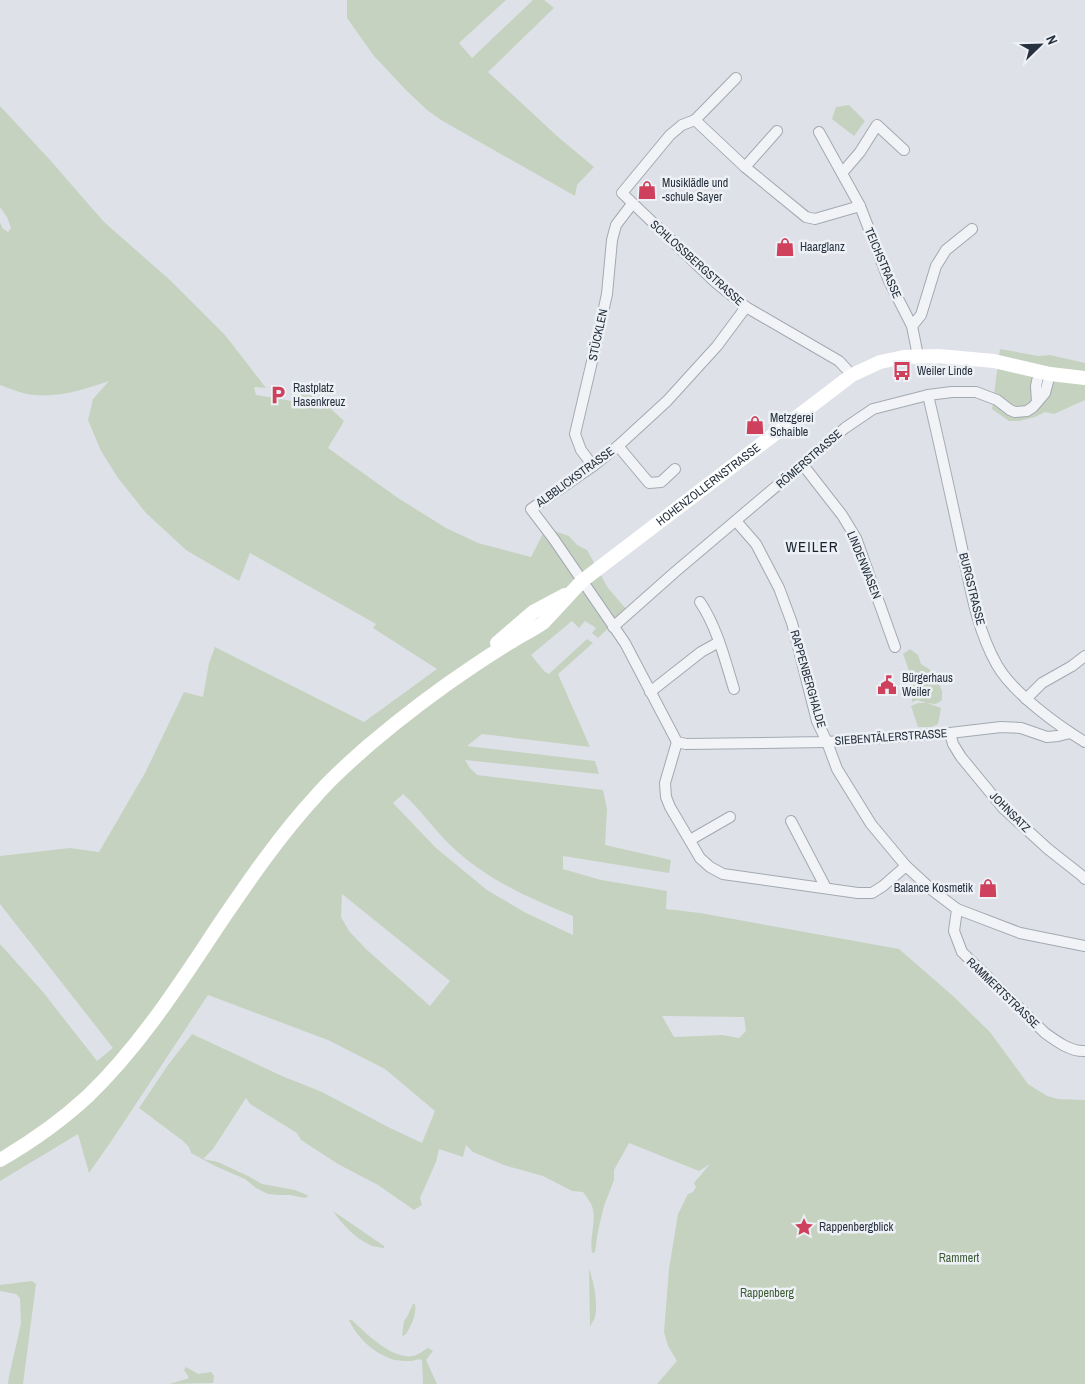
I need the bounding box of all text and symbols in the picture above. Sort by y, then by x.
north arrow [1015,20,1065,70]
text: N [1042,33,1062,47]
place label: Musiklädle und -schule Sayer [662,175,728,205]
shop icon: Musiklädle und -schule Sayer [636,179,658,201]
street label: SCHLOSSBERGSTRASSE [647,217,747,309]
street label: TEICHSTRASSE [861,225,905,301]
shop icon: Haarglanz [774,236,796,258]
place label: Haarglanz [800,239,845,255]
street label: STÜCKLEN [584,307,611,362]
bus stop icon: Weiler Linde [891,360,913,382]
place label: Weiler Linde [917,363,973,379]
place label: Rastplatz Hasenkreuz [293,380,346,410]
parking icon: Rastplatz Hasenkreuz [267,384,289,406]
place label: Metzgerei Schaible [770,410,814,440]
shop icon: Metzgerei Schaible [744,414,766,436]
street label: RÖMERSTRASSE [772,425,845,492]
street label: HOHENZOLLERNSTRASSE [653,440,764,530]
street label: ALBBLICKSTRASSE [532,443,617,511]
street label: LINDENWASEN [843,529,885,601]
district label: WEILER [785,536,839,557]
street label: BURGSTRASSE [955,551,989,627]
street label: RAPPENBERGHALDE [786,628,830,730]
place label: Bürgerhaus Weiler [902,670,953,700]
public building icon: Bürgerhaus Weiler [876,674,898,696]
street label: SIEBENTÄLERSTRASSE [834,725,948,749]
street label: JOHNSATZ [986,788,1034,836]
shop icon: Balance Kosmetik [977,877,999,899]
place label: Balance Kosmetik [894,880,973,896]
street label: RAMMERTSTRASSE [963,954,1043,1032]
place icon: Rappenbergblick [793,1216,815,1238]
place label: Rappenbergblick [819,1219,893,1235]
park label: Rammert [939,1250,979,1266]
park label: Rappenberg [740,1285,795,1301]

